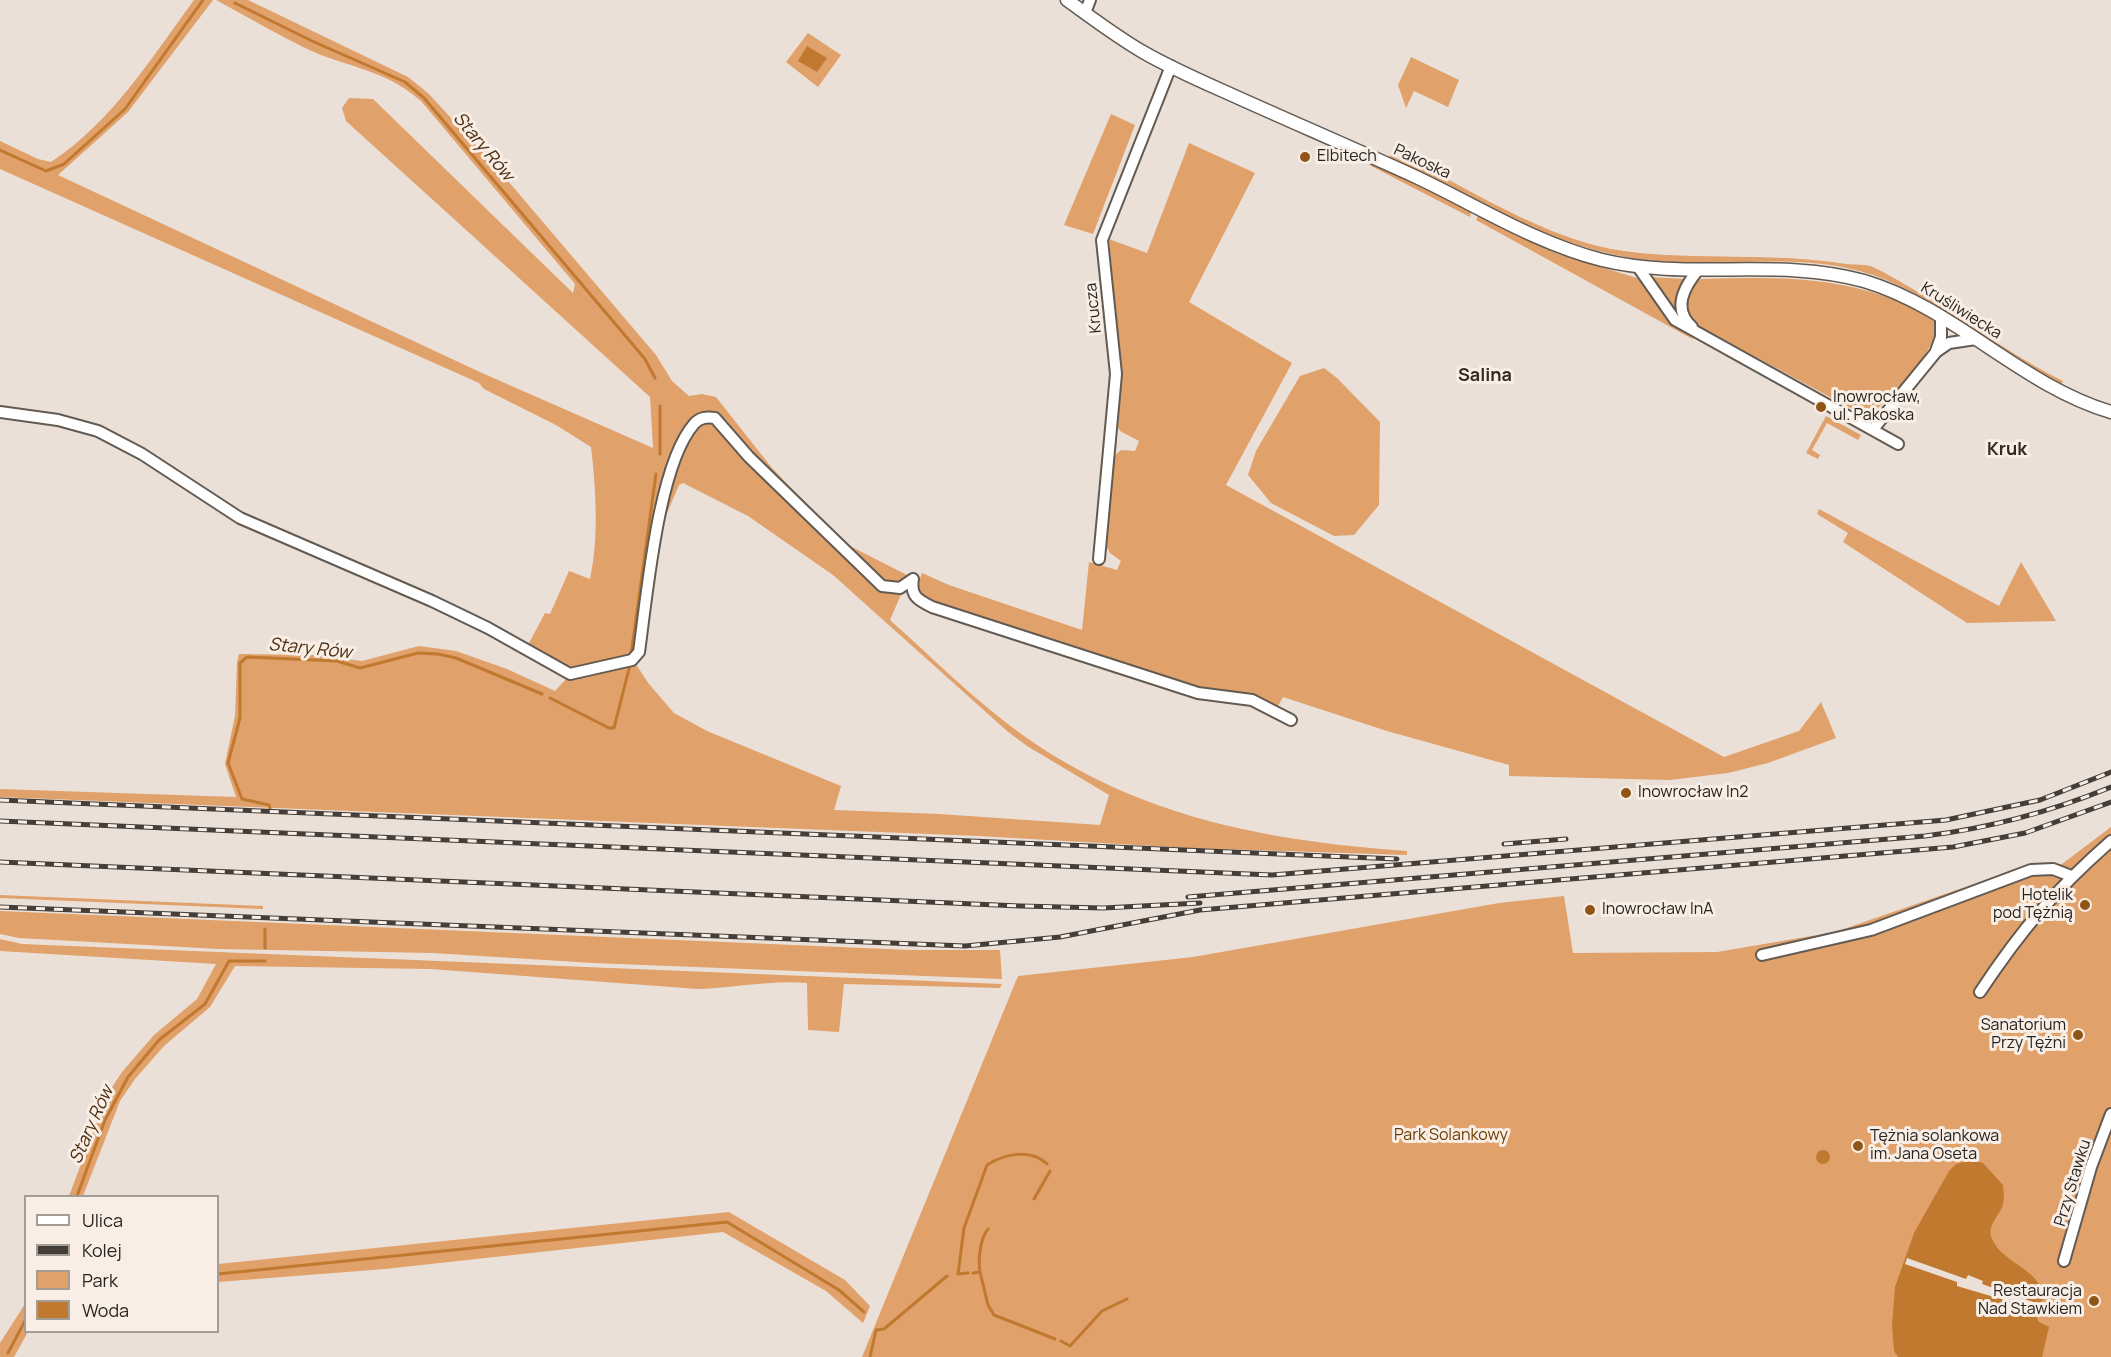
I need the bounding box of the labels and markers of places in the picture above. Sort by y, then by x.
place label: Elbitech [1317,147,1377,167]
marker: Elbitech [1298,150,1312,164]
place label: Inowrocław, ul. Pakoska [1833,388,1921,426]
marker: Inowrocław, ul. Pakoska [1814,400,1828,414]
place label: Inowrocław In2 [1638,783,1748,803]
marker: Inowrocław In2 [1619,786,1633,800]
place label: Hotelik pod Tężnią [1993,886,2073,924]
marker: Hotelik pod Tężnią [2078,898,2092,912]
place label: Inowrocław InA [1602,900,1713,920]
marker: Inowrocław InA [1583,903,1597,917]
place label: Sanatorium Przy Tężni [1981,1016,2066,1054]
marker: Sanatorium Przy Tężni [2071,1028,2085,1042]
place label: Tężnia solankowa im. Jana Oseta [1870,1127,1999,1165]
marker: Tężnia solankowa im. Jana Oseta [1851,1139,1865,1153]
place label: Restauracja Nad Stawkiem [1978,1282,2082,1320]
marker: Restauracja Nad Stawkiem [2087,1294,2101,1308]

